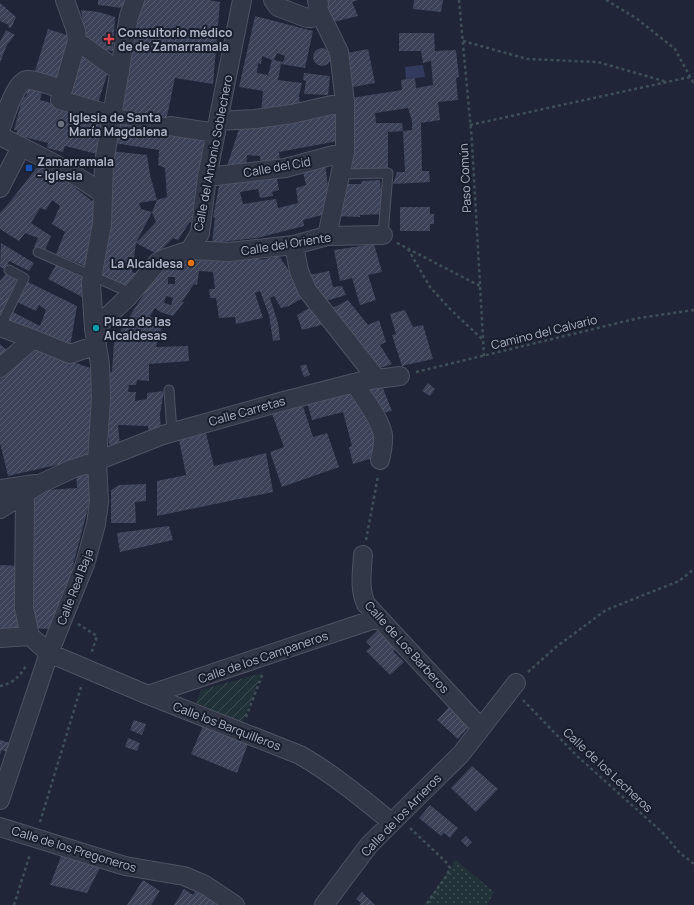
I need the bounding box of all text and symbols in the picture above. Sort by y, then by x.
place label: Consultorio médico de de Zamarramala [118,24,232,55]
marker: Consultorio médico de de Zamarramala [103,33,115,45]
street label: Calle del Antonio Soblechero [189,73,237,233]
place label: Iglesia de Santa María Magdalena [69,109,167,140]
marker: Iglesia de Santa María Magdalena [56,119,66,129]
street label: Paso Común [455,143,475,213]
place label: Zamarramala - Iglesia [37,153,114,184]
street label: Calle del Cid [242,153,312,181]
marker: Zamarramala - Iglesia [24,163,34,173]
street label: Calle del Oriente [240,228,332,260]
place label: La Alcaldesa [111,255,183,272]
marker: La Alcaldesa [186,258,196,268]
street label: Camino del Calvario [489,311,599,353]
place label: Plaza de las Alcaldesas [104,313,172,344]
marker: Plaza de las Alcaldesas [91,323,101,333]
street label: Calle Carretas [207,392,287,430]
street label: Calle Real Baja [53,546,97,628]
street label: Calle de Los Barberos [361,597,453,697]
street label: Calle de los Campaneros [196,627,330,687]
street label: Calle los Barquilleros [171,698,283,754]
street label: Calle de los Lecheros [559,724,657,816]
street label: Calle de los Arrieros [357,770,445,860]
street label: Calle de los Pregoneros [10,822,138,876]

